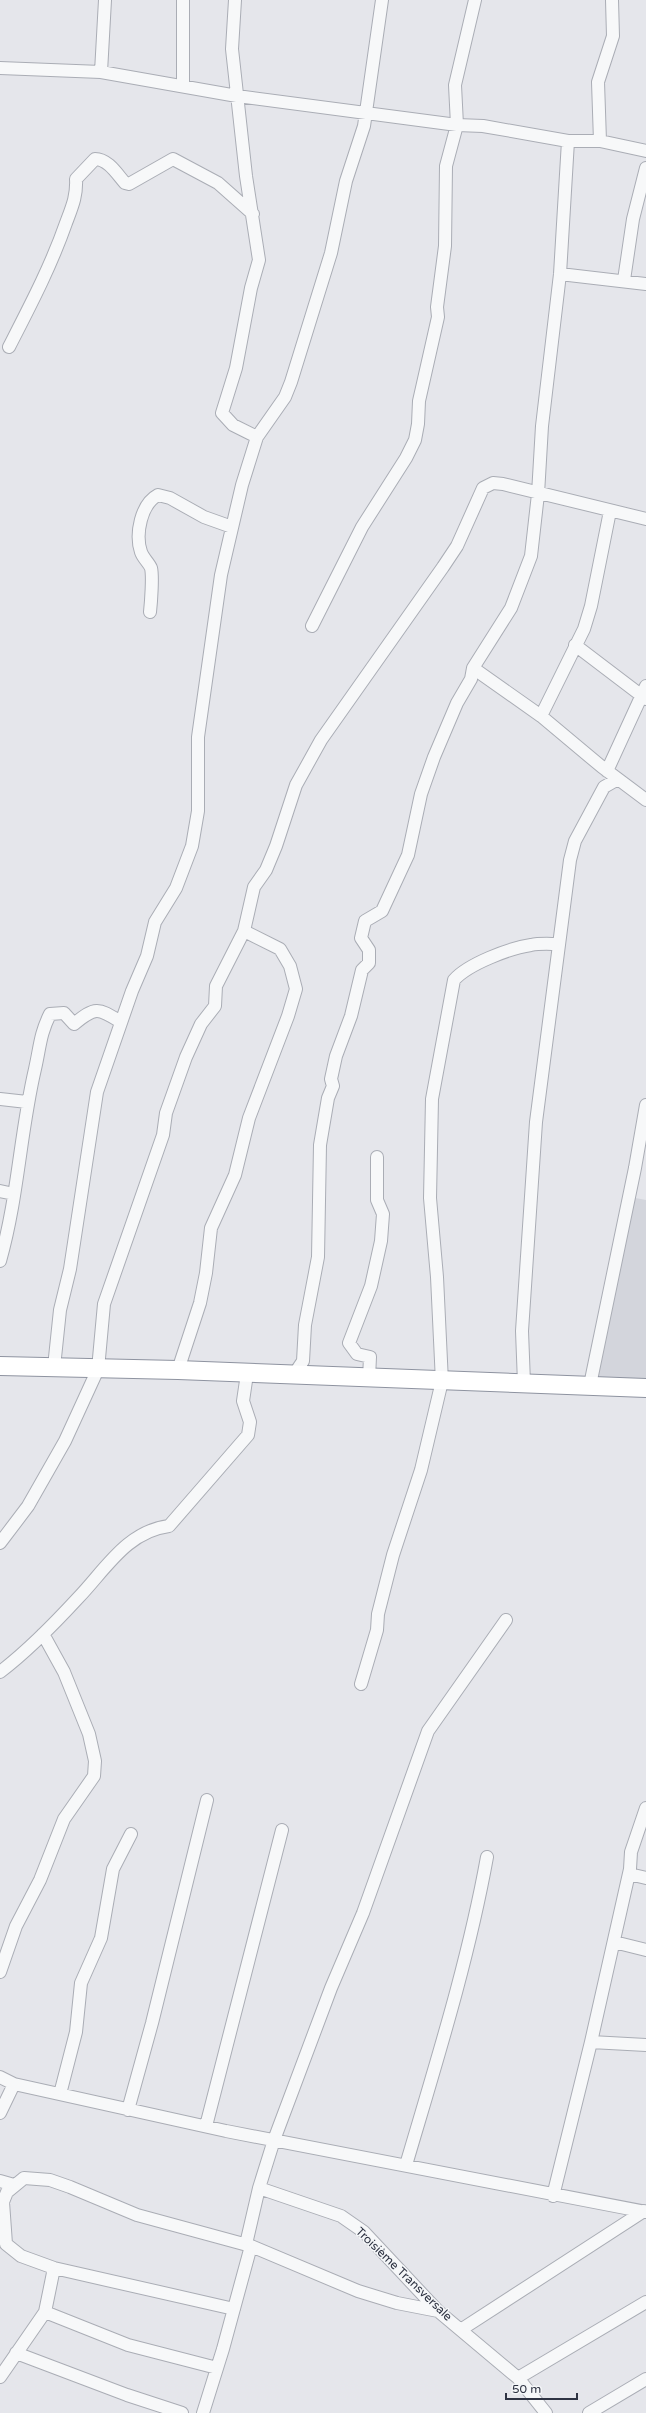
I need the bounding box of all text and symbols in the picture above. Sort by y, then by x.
street label: Troisième Transversale [353,2224,455,2324]
scale bar [506,2375,577,2401]
text: 50 m [512,2382,541,2396]

